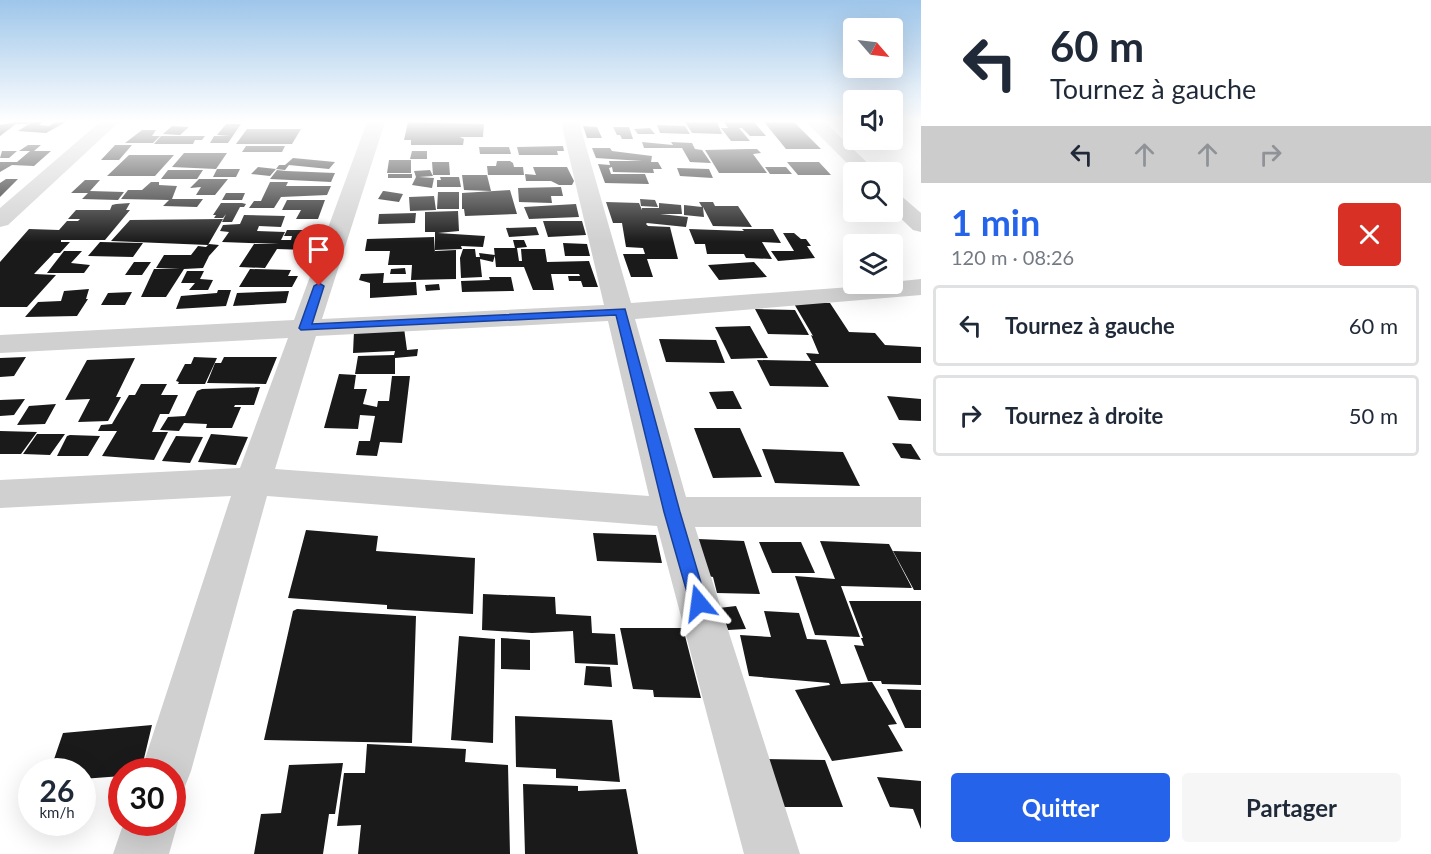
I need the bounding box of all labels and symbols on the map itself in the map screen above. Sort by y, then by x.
north arrow [843,18,903,78]
pin [293,224,344,286]
position arrow [667,571,731,635]
speed limit sign: 30 [108,758,186,836]

